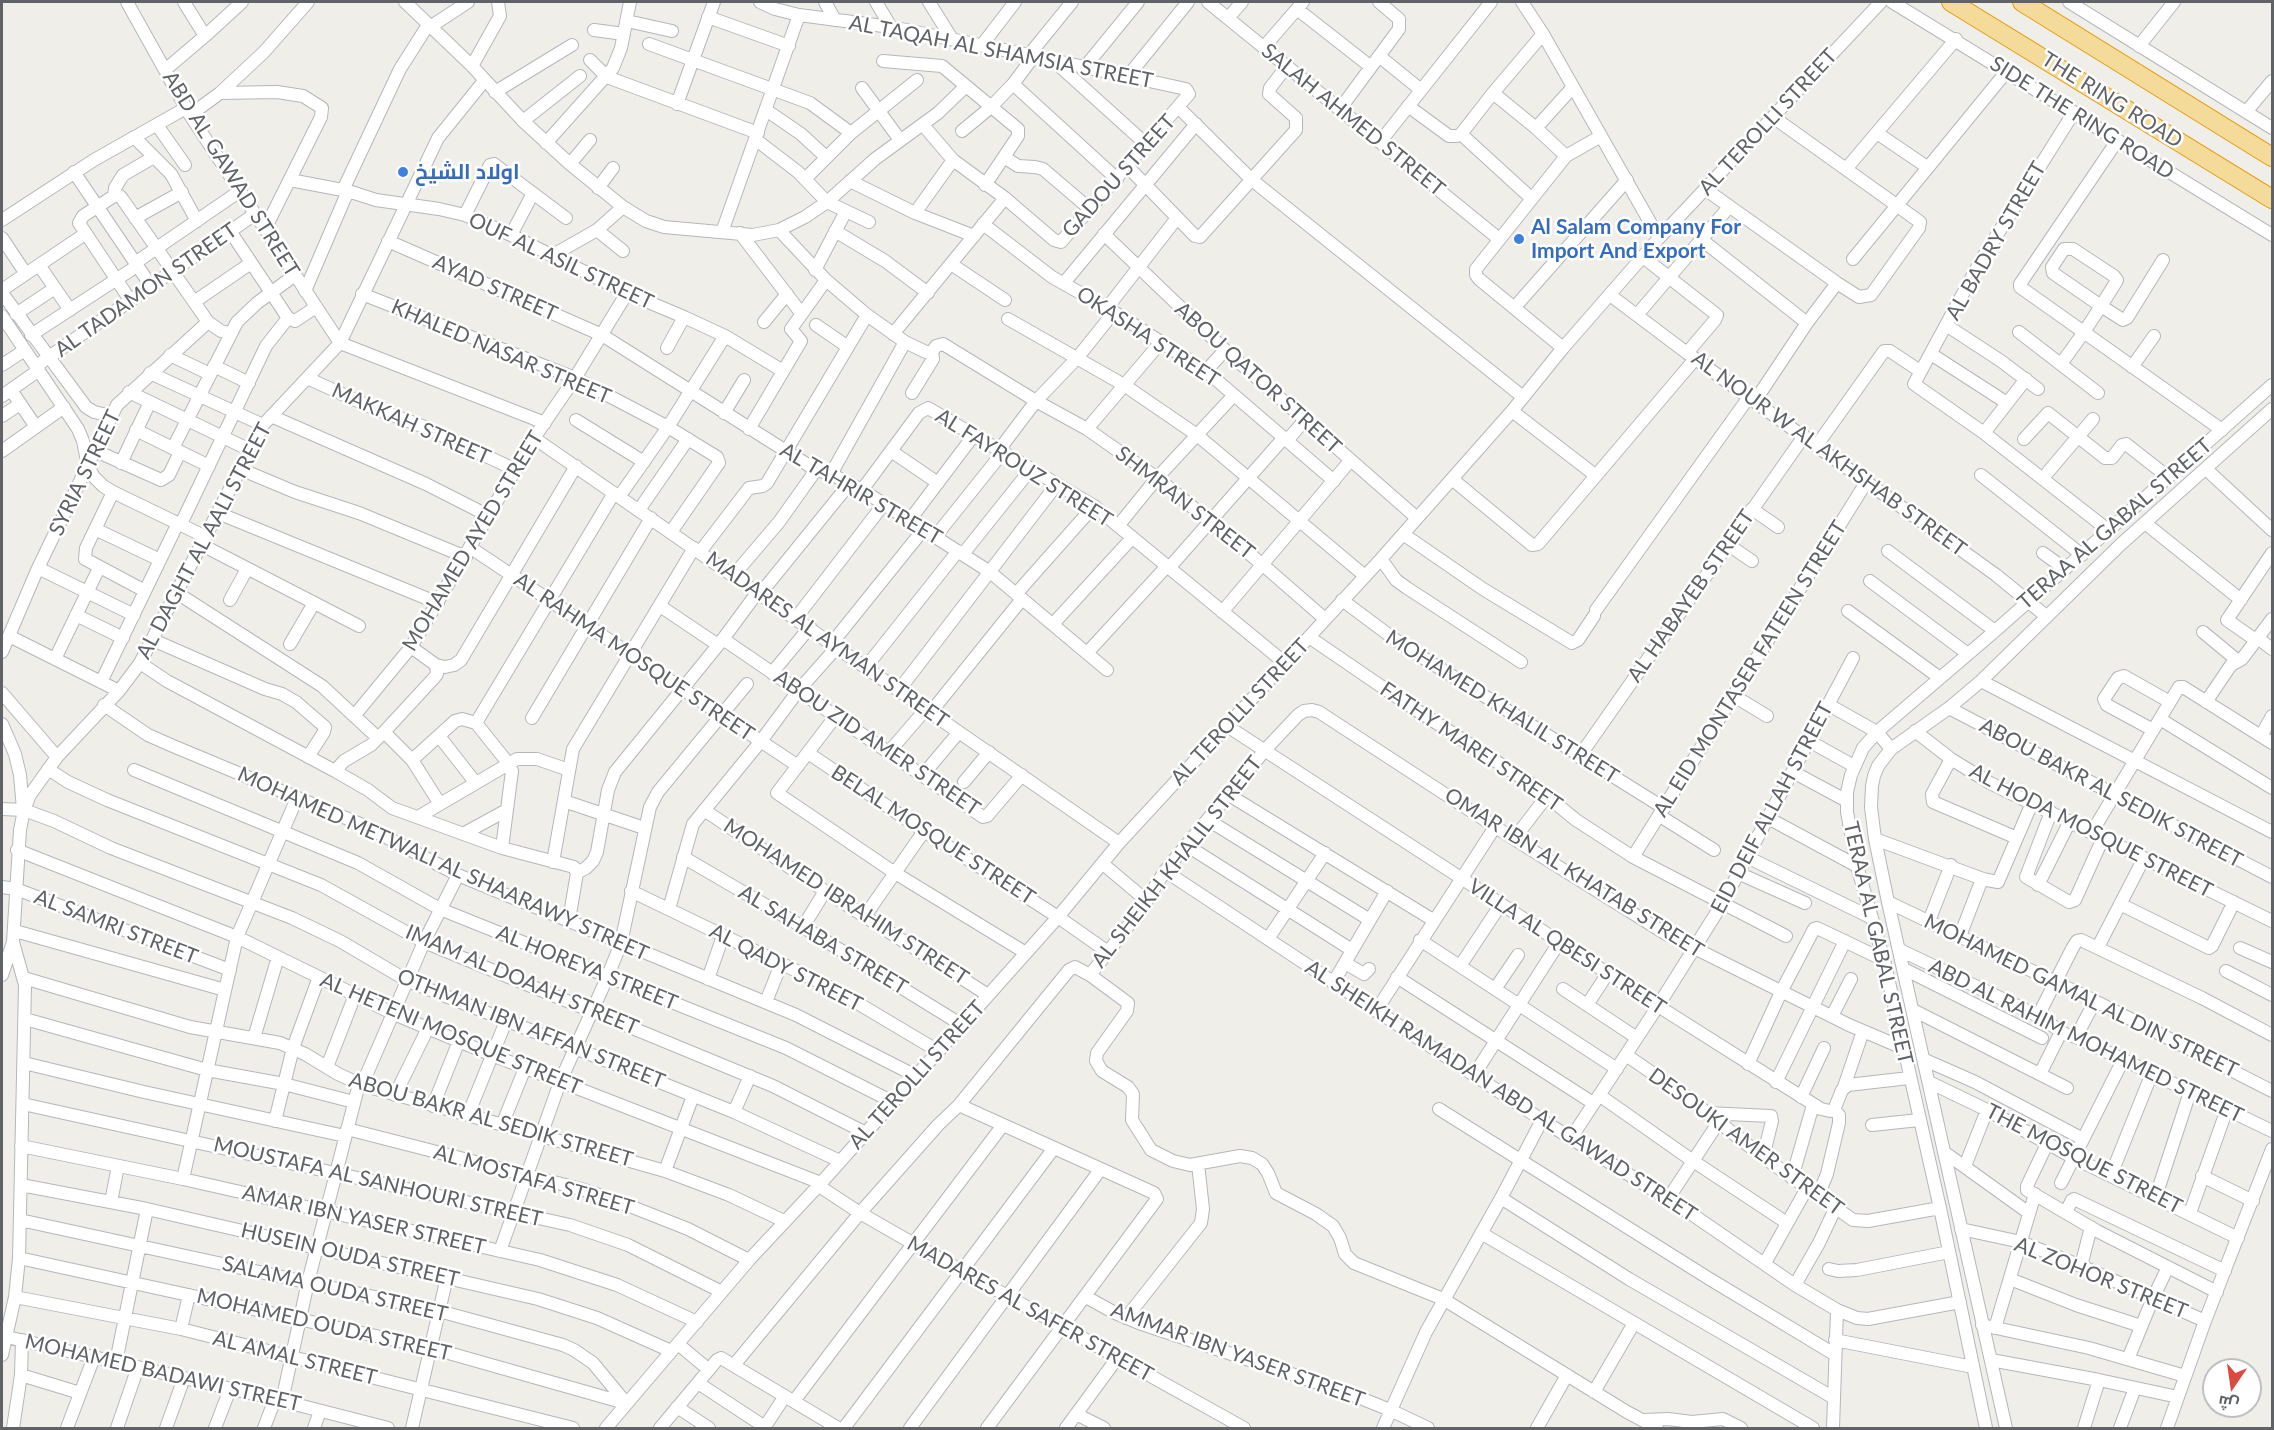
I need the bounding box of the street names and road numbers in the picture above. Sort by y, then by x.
street label: AL TAQAH AL SHAMSIA STREET [847,10,1155,94]
street label: SALAH AHMED STREET [1256,38,1450,202]
street label: AL TEROLLI STREET [1694,44,1842,200]
street label: THE RING ROAD [2037,47,2187,153]
street label: SIDE THE RING ROAD [1985,51,2179,185]
street label: ABD AL GAWAD STREET [157,66,305,282]
street label: GADOU STREET [1057,109,1181,243]
street label: AL BADRY STREET [1940,157,2052,325]
street label: OUF AL ASIL STREET [465,207,657,315]
street label: AL TADAMON STREET [50,218,242,362]
street label: AYAD STREET [429,249,561,327]
street label: OKASHA STREET [1072,281,1224,393]
street label: KHALED NASAR STREET [387,294,615,410]
street label: ABOU QATOR STREET [1170,297,1346,459]
street label: AL NOUR W AL AKHSHAB STREET [1687,346,1971,562]
street label: MAKKAH STREET [328,378,494,470]
street label: AL FAYROUZ STREET [931,403,1117,533]
street label: SYRIA STREET [44,406,126,540]
street label: AL DAGHT AL AALI STREET [131,419,277,663]
street label: MOHAMED AYED STREET [397,426,549,656]
street label: TERAA AL GABAL STREET [2013,433,2217,615]
street label: AL TAHRIR STREET [776,437,946,551]
street label: SHMRAN STREET [1111,441,1259,565]
street label: AL HABAYEB STREET [1622,505,1760,687]
street label: AL EID MONTASER FATEEN STREET [1648,516,1852,822]
street label: MADARES AL AYMAN STREET [701,546,953,734]
street label: AL RAHMA MOSQUE STREET [509,567,759,747]
street label: MOHAMED KHALIL STREET [1381,625,1623,789]
street label: AL TEROLLI STREET [1166,634,1314,790]
street label: ABOU ZID AMER STREET [769,665,985,821]
street label: FATHY MAREI STREET [1375,677,1567,817]
street label: EID DEIF ALLAH STREET [1706,698,1838,918]
street label: ABOU BAKR AL SEDIK STREET [1975,713,2247,873]
street label: AL SHEIKH KHALIL STREET [1087,751,1267,973]
street label: AL HODA MOSQUE STREET [1965,759,2217,903]
street label: BELAL MOSQUE STREET [826,760,1040,910]
street label: MOHAMED METWALI AL SHAARAWY STREET [234,762,652,966]
street label: OMAR IBN AL KHATAB STREET [1440,783,1708,963]
street label: MOHAMED IBRAHIM STREET [719,813,973,991]
street label: TERAA AL GABAL STREET [1838,819,1918,1067]
street label: VILLA AL QBESI STREET [1464,874,1670,1020]
street label: AL SAHABA STREET [734,880,912,1000]
street label: AL SAMRI STREET [31,884,201,970]
street label: MOHAMED GAMAL AL DIN STREET [1920,909,2242,1083]
street label: IMAM AL DOAAH STREET [402,919,642,1041]
street label: AL QADY STREET [705,919,867,1017]
street label: AL HOREYA STREET [493,920,681,1016]
street label: ABD AL RAHIM MOHAMED STREET [1925,954,2247,1128]
street label: AL SHEIKH RAMADAN ABD AL GAWAD STREET [1301,955,1701,1227]
street label: OTHMAN IBN AFFAN STREET [393,964,669,1094]
street label: AL HETENI MOSQUE STREET [317,967,585,1101]
street label: AL TEROLLI STREET [844,996,990,1154]
street label: DESOUKI AMER STREET [1644,1063,1848,1221]
street label: ABOU BAKR AL SEDIK STREET [346,1067,636,1173]
street label: THE MOSQUE STREET [1982,1099,2186,1219]
street label: MOUSTAFA AL SANHOURI STREET [211,1132,545,1232]
street label: AL MOSTAFA STREET [431,1139,637,1221]
street label: AMAR IBN YASER STREET [240,1180,488,1260]
street label: HUSEIN OUDA STREET [238,1218,462,1292]
street label: MADARES AL SAFER STREET [903,1231,1157,1387]
street label: AL ZOHOR STREET [2011,1232,2191,1324]
street label: SALAMA OUDA STREET [220,1251,450,1327]
street label: MOHAMED OUDA STREET [194,1283,454,1367]
street label: AMMAR IBN YASER STREET [1108,1297,1368,1413]
street label: AL AMAL STREET [210,1325,380,1391]
street label: MOHAMED BADAWI STREET [22,1329,304,1417]

